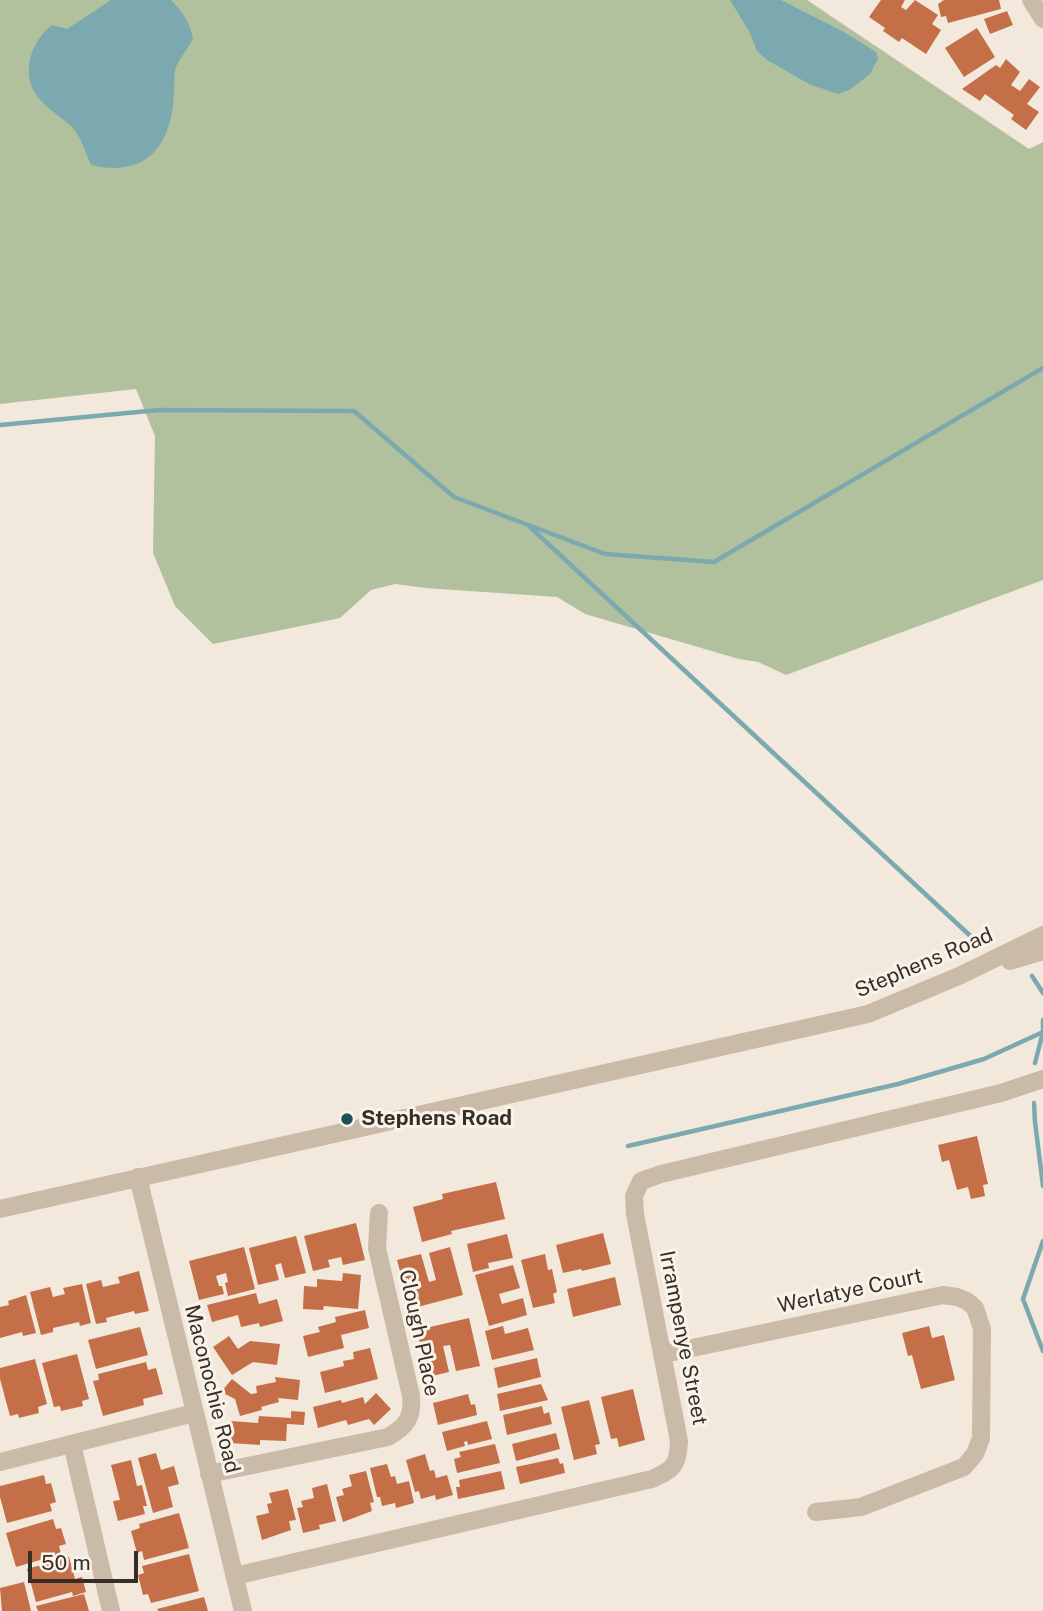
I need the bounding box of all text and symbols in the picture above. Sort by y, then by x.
street label: Stephens Road [851,923,997,1003]
place label: Stephens Road [361,1106,512,1132]
marker: Stephens Road [339,1111,355,1127]
street label: Irrampenye Street [654,1249,712,1427]
street label: Werlatye Court [775,1263,925,1319]
street label: Clough Place [393,1267,445,1399]
street label: Maconochie Road [179,1302,245,1476]
scale bar [32,1538,142,1582]
text: 50 m [41,1550,91,1575]

